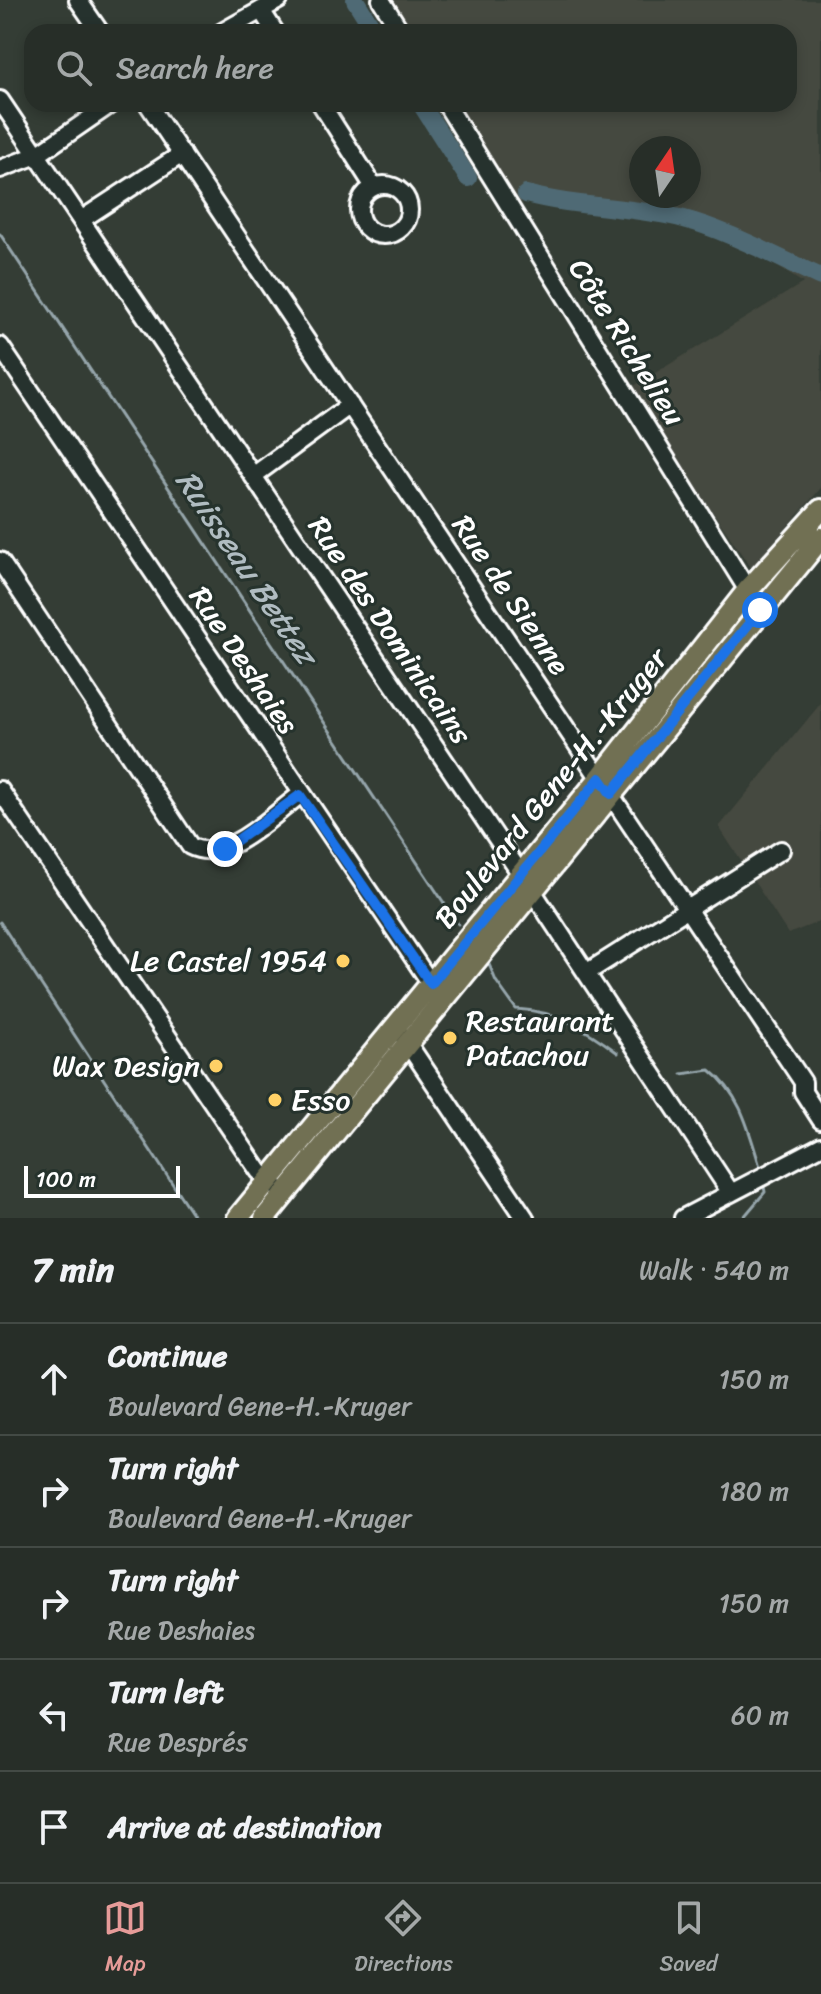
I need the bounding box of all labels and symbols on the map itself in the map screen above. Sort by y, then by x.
north arrow [629,136,701,208]
street label: Côte Richelieu [554,247,700,437]
water label: Ruisseau Bettez [160,458,336,681]
street label: Rue de Sienne [437,503,585,687]
street label: Rue des Dominicains [293,504,487,756]
street label: Rue Deshaies [174,575,314,746]
route start [742,592,778,628]
street label: Boulevard Gene-H.-Kruger [420,634,683,941]
route end [207,831,243,867]
place label: Le Castel 1954 [130,934,327,988]
marker: Le Castel 1954 [334,952,352,970]
place label: Restaurant Patachou [466,994,614,1082]
marker: Restaurant Patachou [441,1029,459,1047]
place label: Wax Design [52,1039,200,1093]
marker: Wax Design [207,1057,225,1075]
place label: Esso [291,1073,351,1127]
marker: Esso [266,1091,284,1109]
scale bar [24,1162,180,1198]

